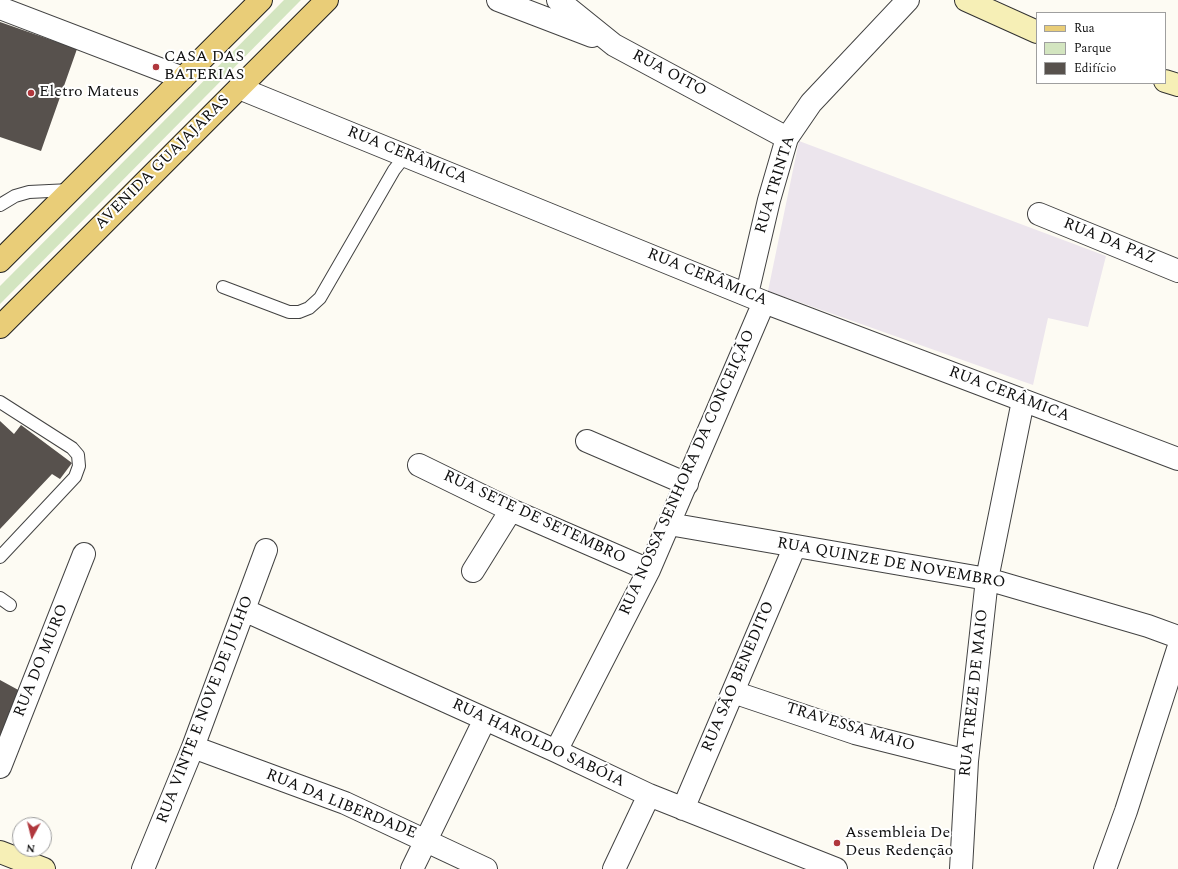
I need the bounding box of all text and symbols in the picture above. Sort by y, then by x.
legend [1036,12,1166,84]
text: Rua [1074,19,1095,38]
text: Parque [1074,39,1111,58]
street label: RUA OITO [629,46,709,102]
place label: CASA DAS BATERIAS [164,48,244,86]
text: Edifício [1074,59,1116,78]
marker: CASA DAS BATERIAS [151,62,161,72]
place label: Eletro Mateus [39,83,139,103]
marker: Eletro Mateus [26,88,36,98]
street label: AVENIDA GUAJAJARAS [92,92,234,234]
street label: RUA CERÂMICA [344,123,470,189]
street label: RUA TRINTA [752,134,800,236]
street label: RUA DA PAZ [1060,215,1158,269]
street label: RUA CERÂMICA [644,245,770,311]
street label: RUA NOSSA SENHORA DA CONCEIÇÃO [616,327,760,619]
street label: RUA CERÂMICA [946,363,1072,427]
street label: RUA SETE DE SETEMBRO [440,467,628,569]
street label: RUA QUINZE DE NOVEMBRO [775,534,1007,594]
street label: RUA VINTE E NOVE DE JULHO [154,593,258,827]
street label: RUA SÃO BENEDITO [699,599,779,755]
street label: RUA DO MURO [11,602,73,720]
street label: RUA TREZE DE MAIO [957,608,993,778]
street label: RUA HAROLDO SABÓIA [449,695,627,793]
street label: TRAVESSA MAIO [783,699,917,757]
street label: RUA DA LIBERDADE [263,766,419,844]
north arrow [12,817,52,857]
place label: Assembleia De Deus Redenção [845,824,953,862]
marker: Assembleia De Deus Redenção [832,838,842,848]
text: N [25,839,36,857]

